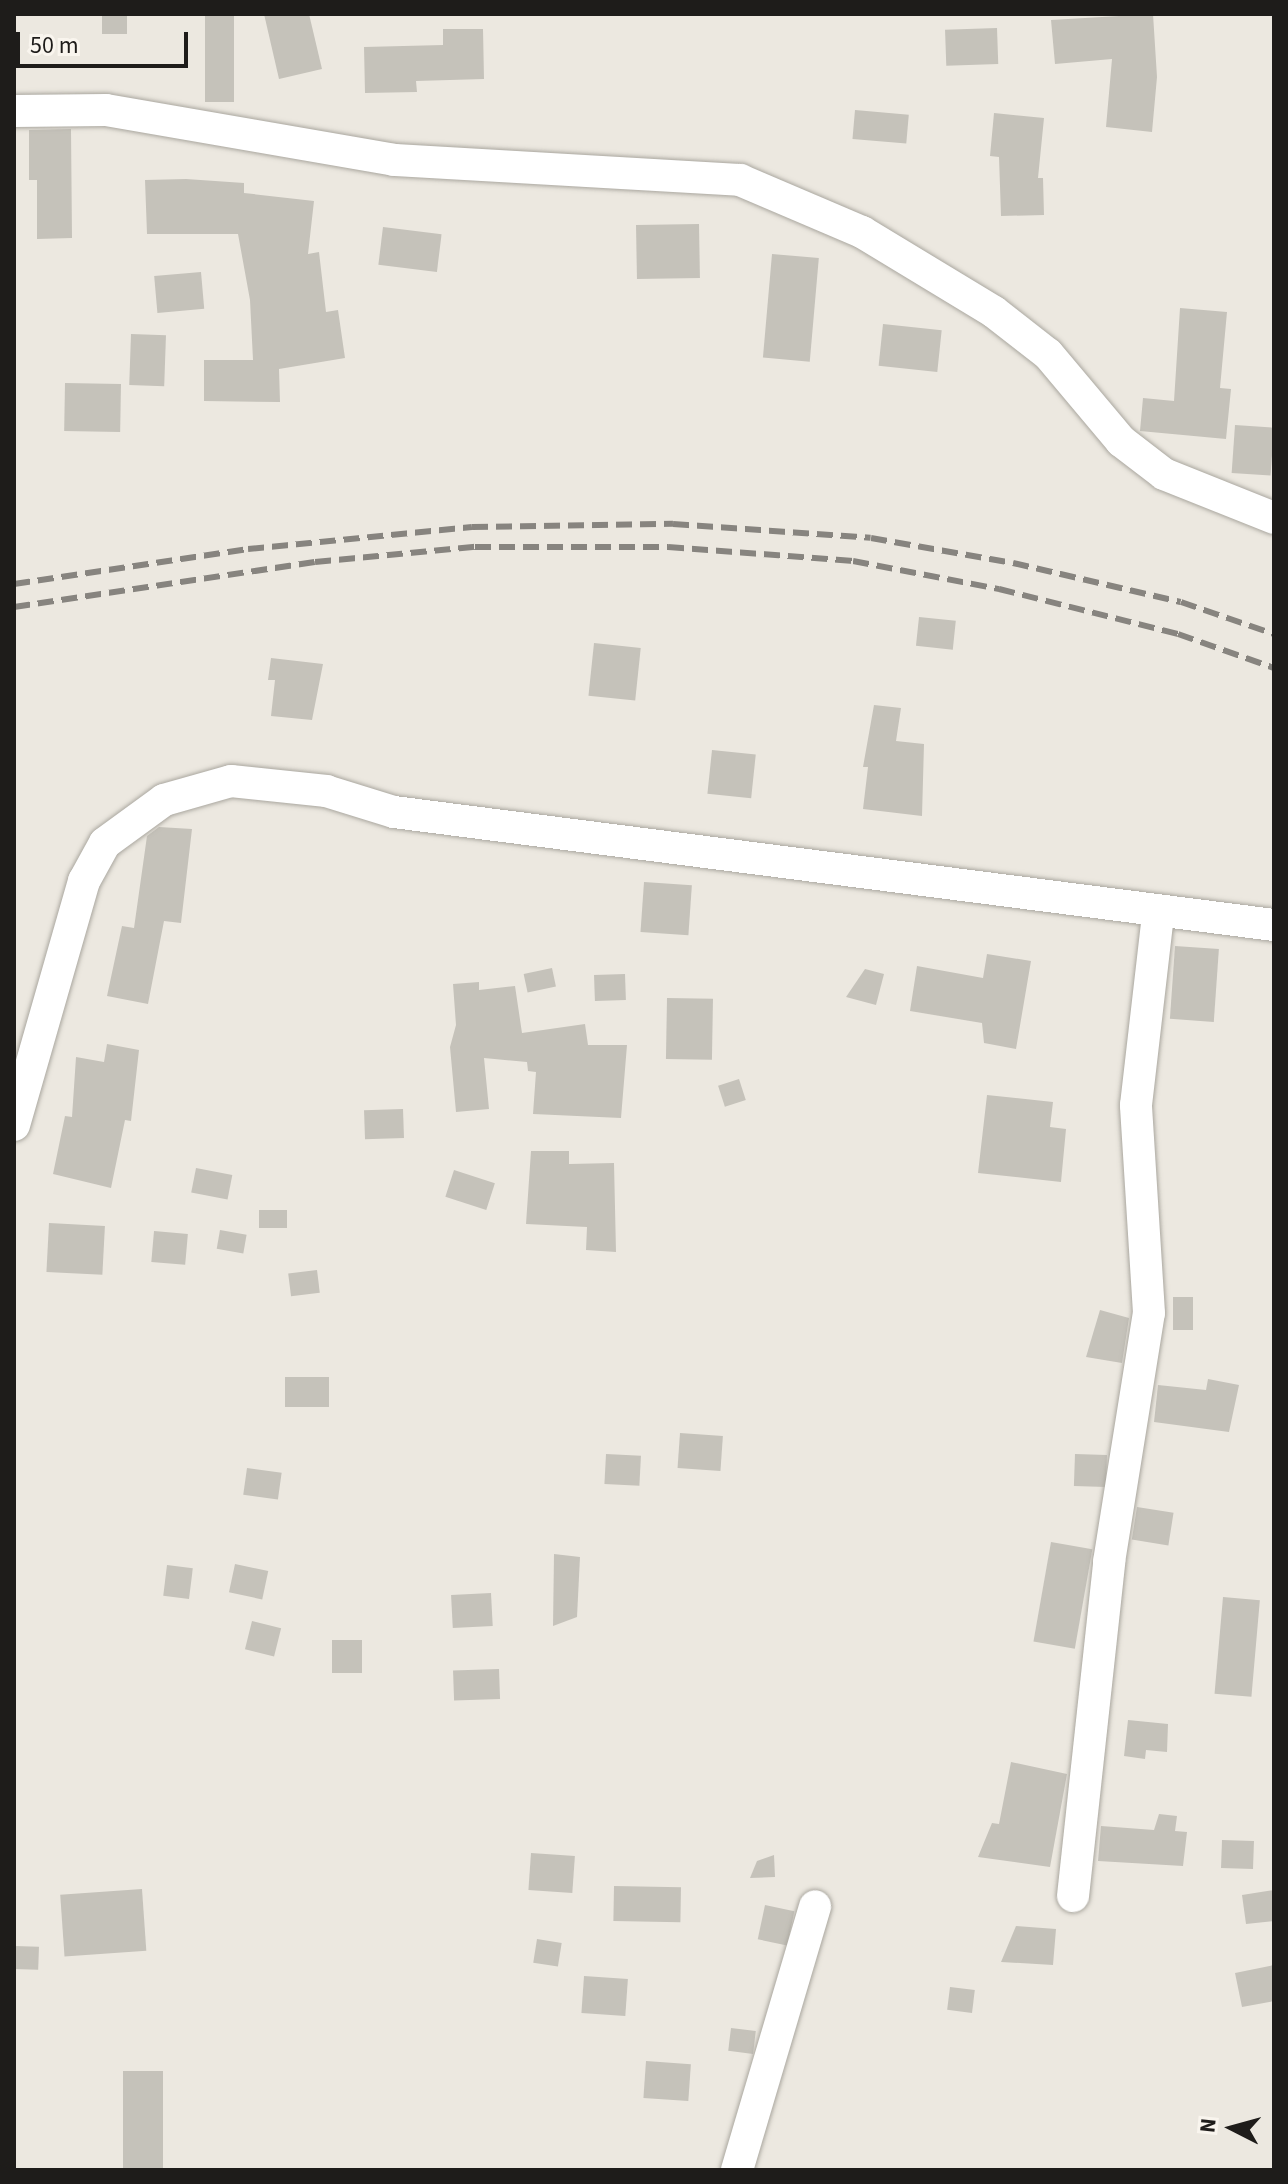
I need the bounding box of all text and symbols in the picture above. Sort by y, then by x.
scale bar [20,16,192,66]
text: 50 m [30,28,79,63]
north arrow [1192,2088,1272,2168]
text: N [1191,2117,1225,2134]

